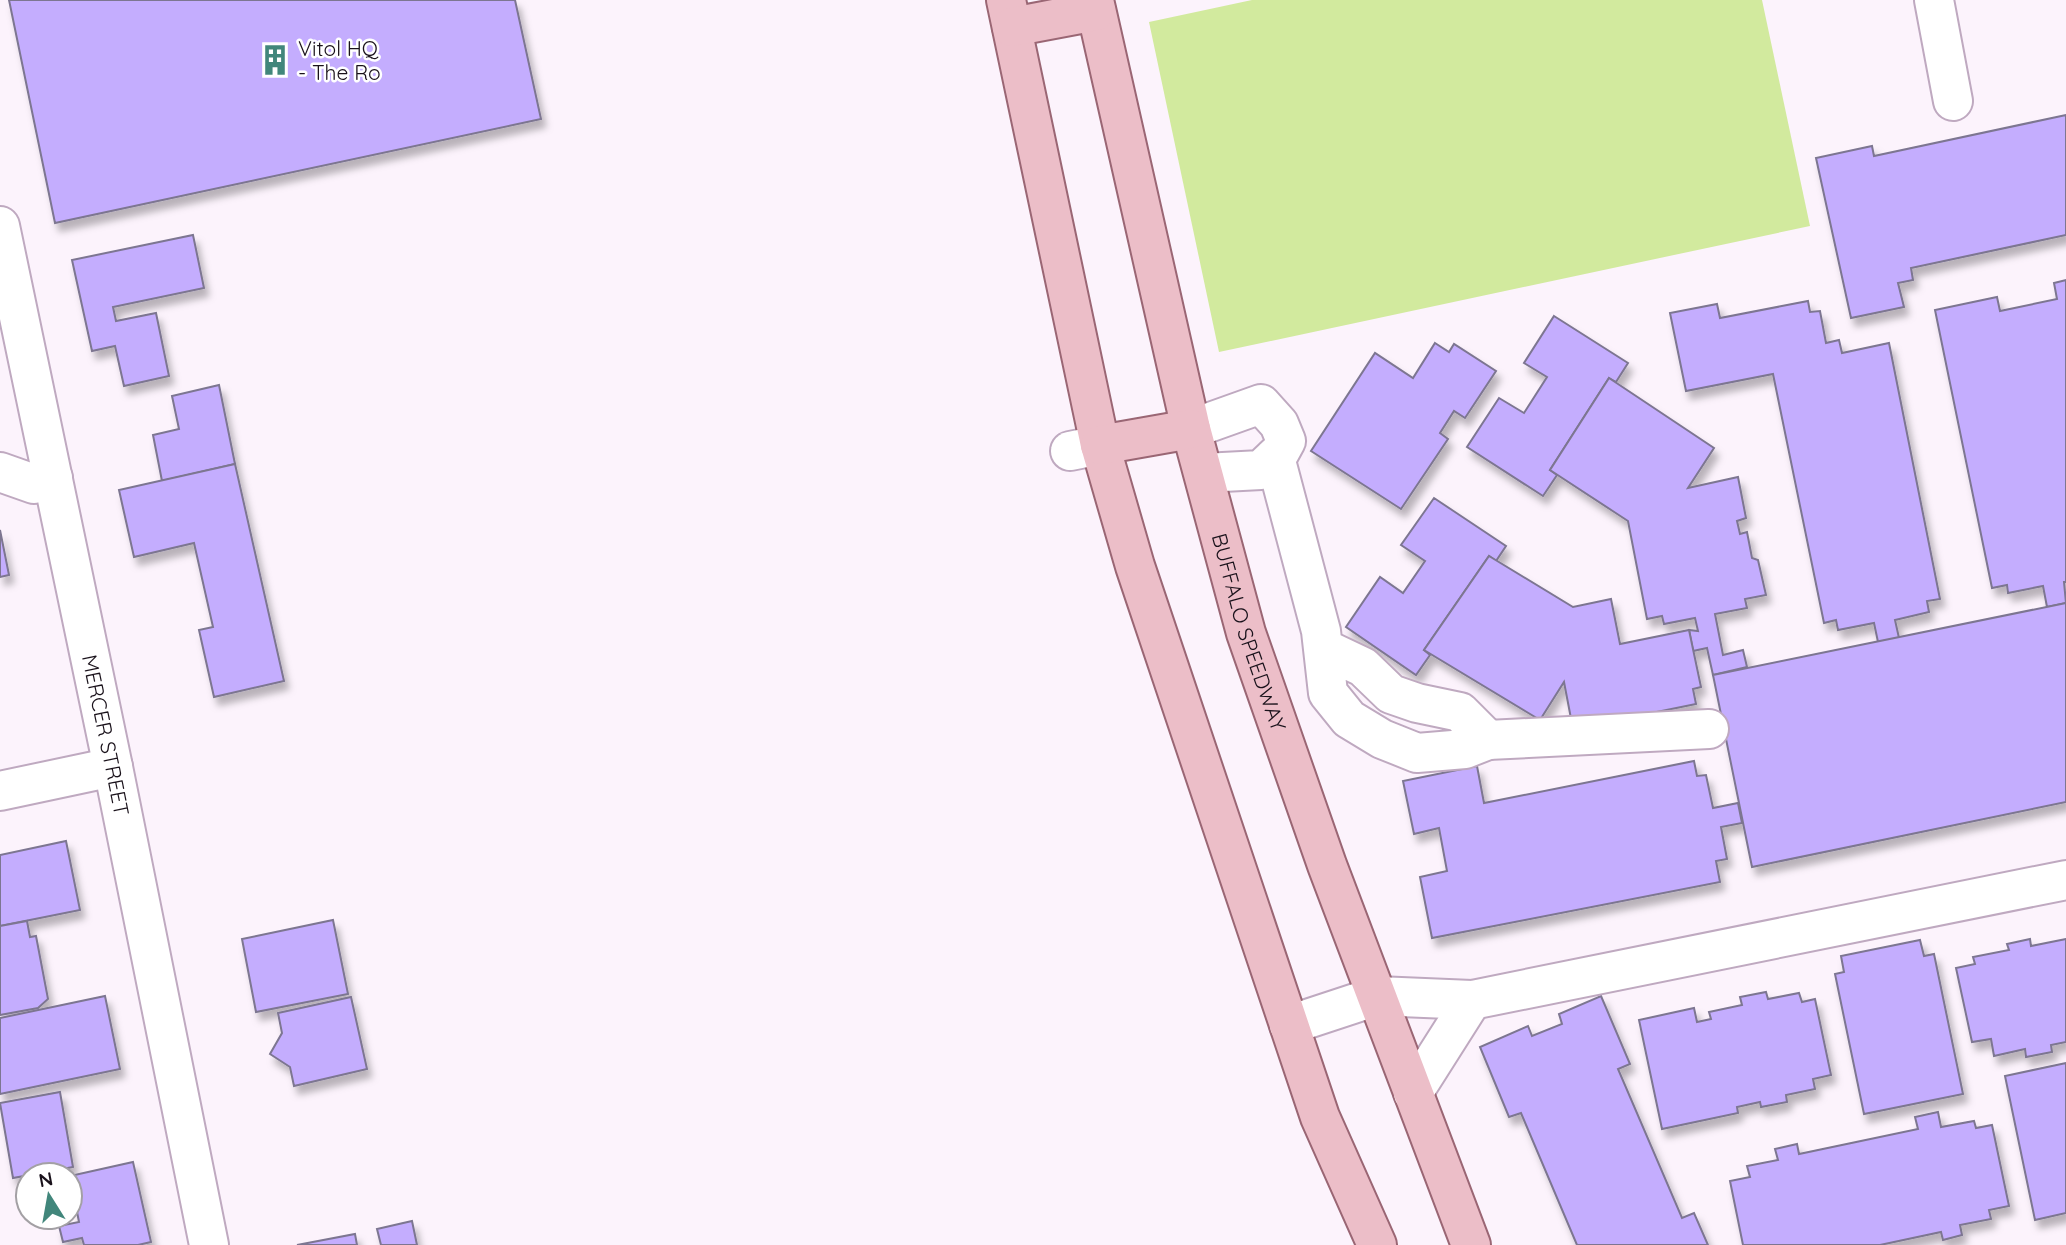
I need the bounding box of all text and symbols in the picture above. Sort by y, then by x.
place label: Vitol HQ - The Ro [298,35,381,85]
building icon: Vitol HQ - The Ro [258,43,292,77]
street label: BUFFALO SPEEDWAY [1207,530,1292,734]
street label: MERCER STREET [77,652,135,818]
north arrow [14,1161,84,1231]
text: N [37,1166,55,1192]

